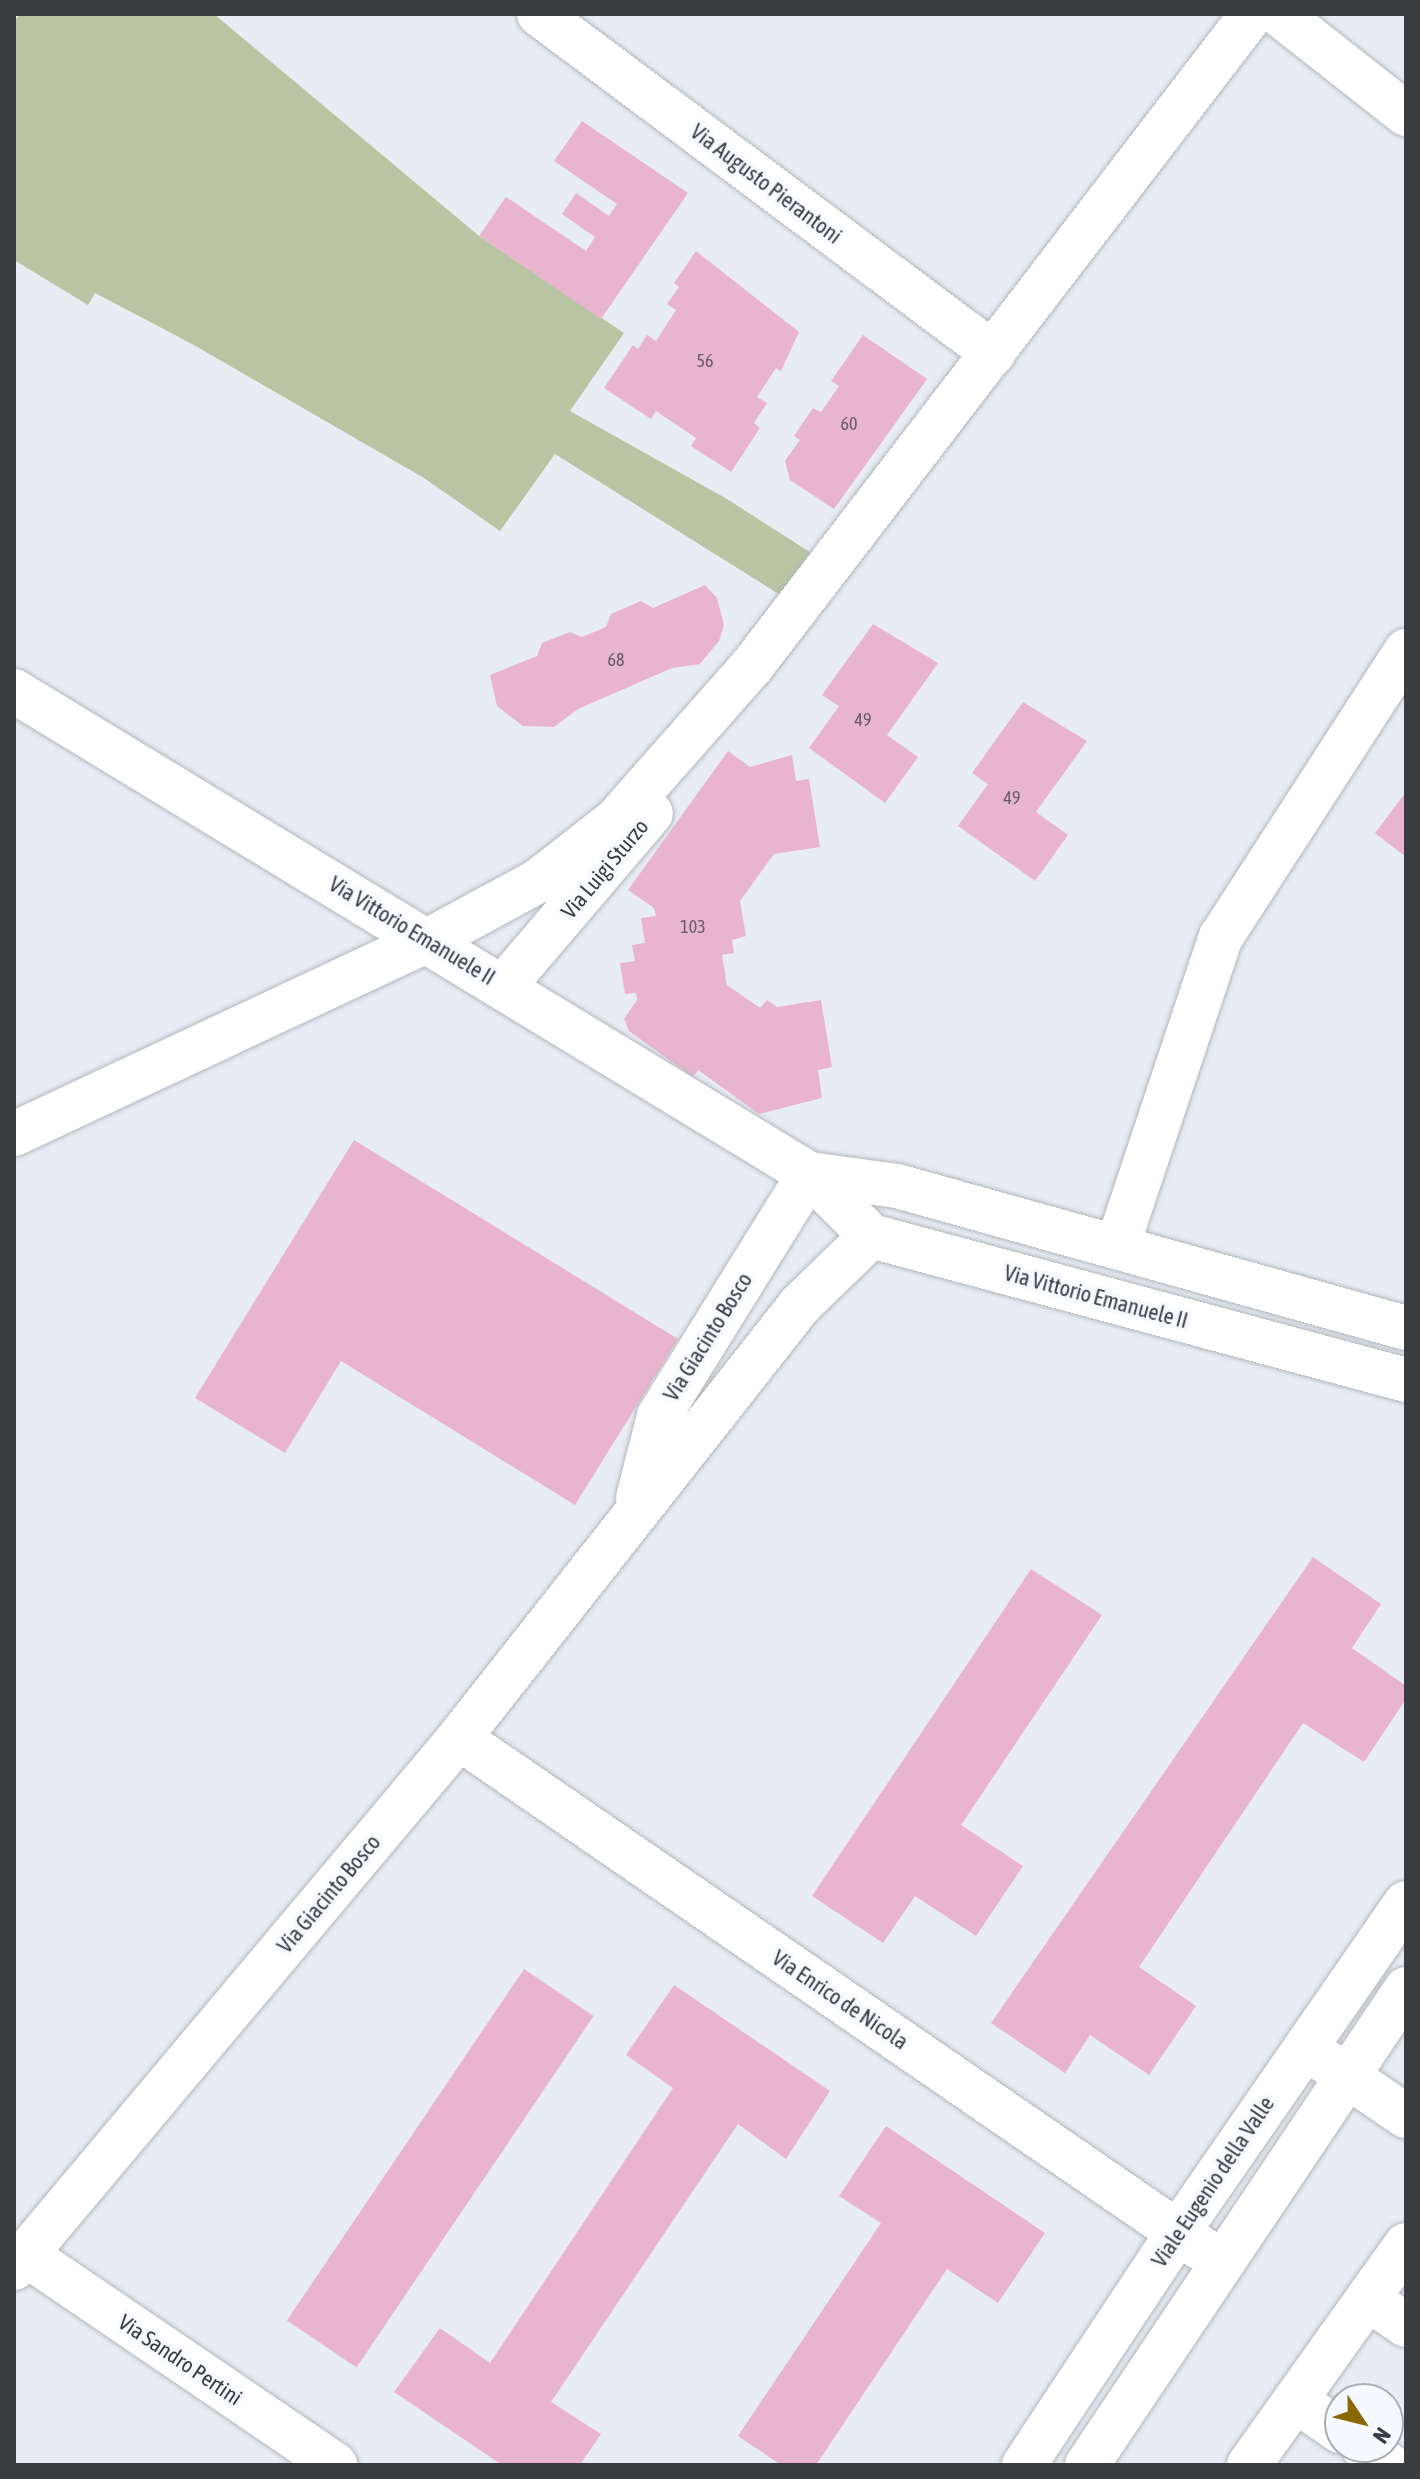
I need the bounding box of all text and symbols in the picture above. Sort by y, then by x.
street label: Via Augusto Pierantoni [685,119,847,249]
house number: 56 [697,350,713,372]
house number: 60 [841,413,857,435]
house number: 68 [608,649,624,671]
house number: 49 [855,709,871,731]
house number: 49 [1004,787,1020,809]
street label: Via Luigi Sturzo [556,814,654,924]
street label: Via Vittorio Emanuele II [324,871,500,991]
house number: 103 [680,916,706,938]
street label: Via Vittorio Emanuele II [1001,1260,1191,1334]
street label: Via Giacinto Bosco [658,1268,758,1406]
street label: Via Giacinto Bosco [272,1829,386,1959]
street label: Via Enrico de Nicola [767,1945,913,2055]
street label: Viale Eugenio della Valle [1146,2092,1280,2272]
street label: Via Sandro Pertini [113,2309,247,2411]
north arrow [1324,2383,1404,2463]
text: N [1368,2423,1396,2448]

